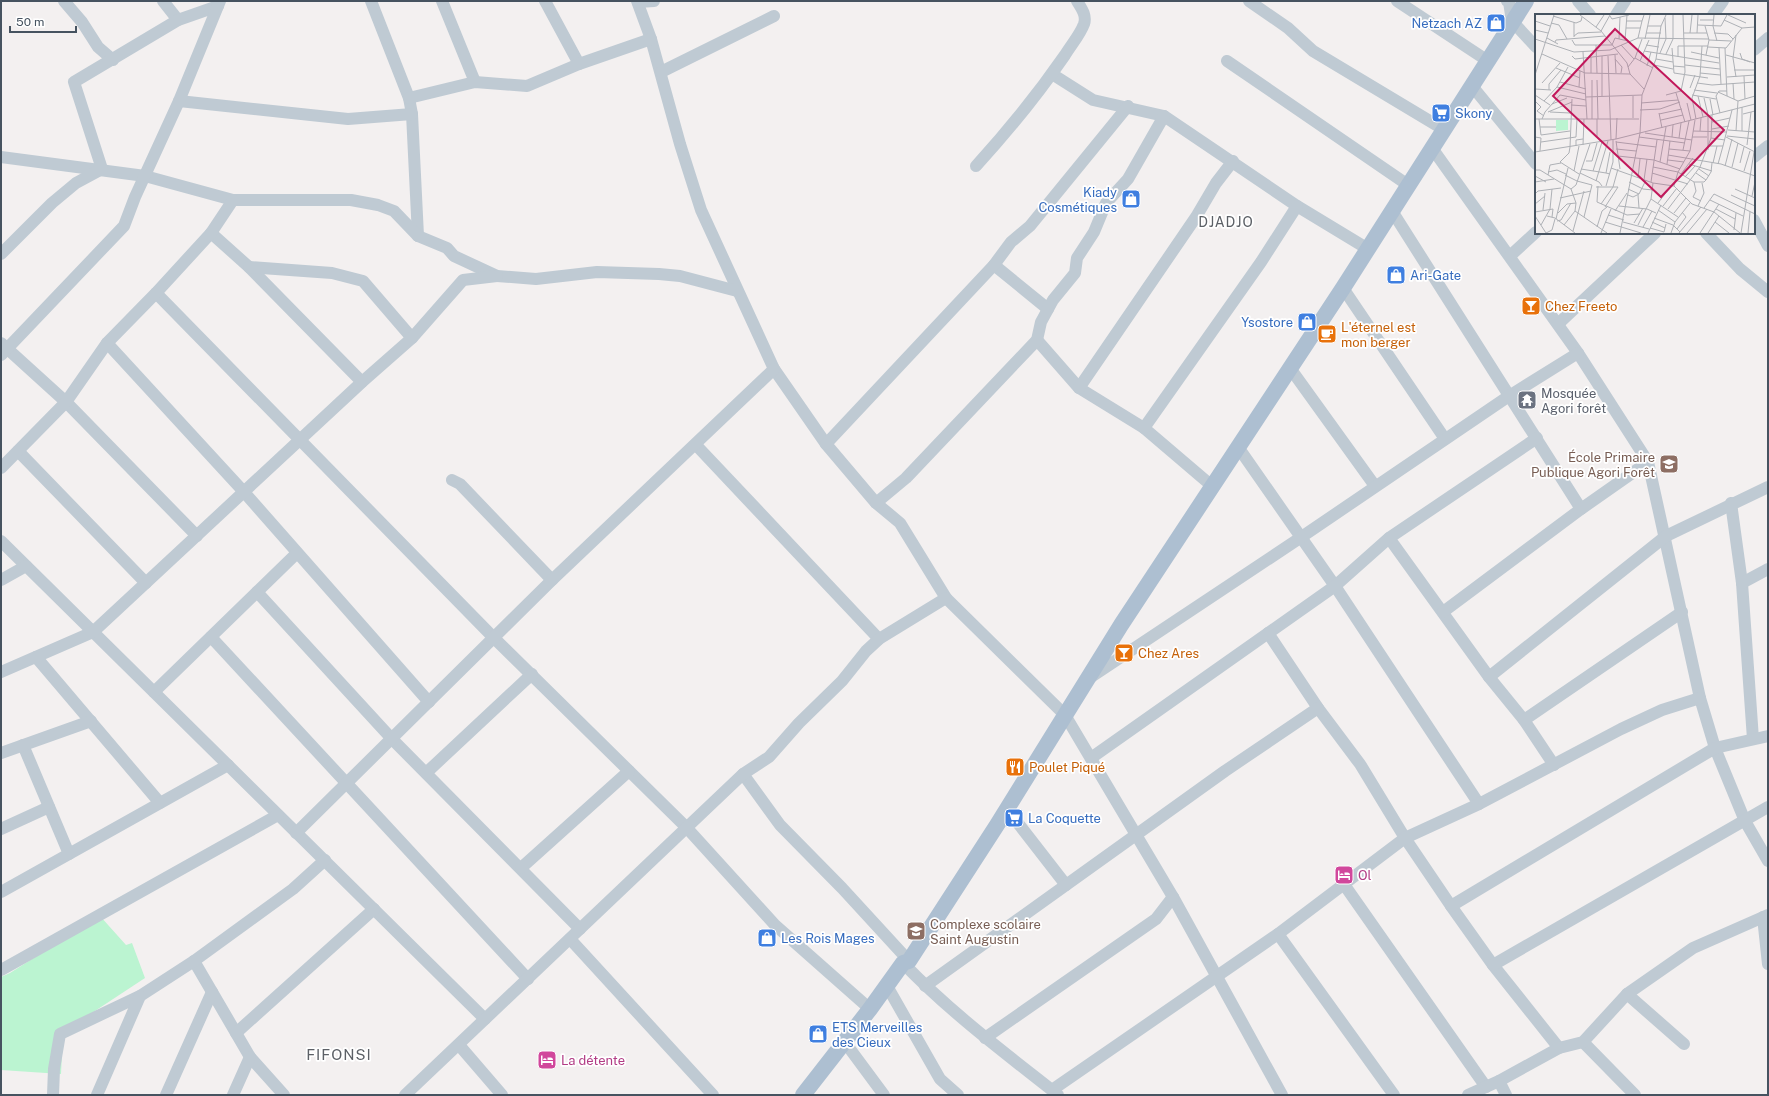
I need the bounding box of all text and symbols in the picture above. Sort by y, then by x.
scale bar [10,8,76,34]
shop icon: Netzach AZ [1485,12,1507,34]
inset map [1535,14,1755,234]
text: 50 m [16,15,44,29]
place label: Netzach AZ [1411,16,1482,31]
supermarket icon: Skony [1430,102,1452,124]
place label: Skony [1455,106,1492,121]
place label: Kiady Cosmétiques [1038,185,1117,215]
shop icon: Kiady Cosmétiques [1120,188,1142,210]
district label: DJADJO [1198,214,1254,230]
shop icon: Ari-Gate [1385,264,1407,286]
place label: Ari-Gate [1410,268,1461,283]
bar icon: Chez Freeto [1520,295,1542,317]
place label: Chez Freeto [1545,299,1617,314]
shop icon: Ysostore [1296,311,1318,333]
place label: Ysostore [1241,315,1293,330]
place label: L'éternel est mon berger [1341,320,1416,350]
cafe icon: L'éternel est mon berger [1316,323,1338,345]
place label: Mosquée Agori forêt [1541,386,1606,416]
temple icon: Mosquée Agori forêt [1516,389,1538,411]
place label: École Primaire Publique Agori Forêt [1531,449,1655,480]
school or university icon: École Primaire Publique Agori Forêt [1658,453,1680,475]
bar icon: Chez Ares [1113,642,1135,664]
place label: Chez Ares [1138,646,1199,661]
restaurant icon: Poulet Piqué [1004,756,1026,778]
place label: Poulet Piqué [1029,760,1105,775]
supermarket icon: La Coquette [1003,807,1025,829]
place label: La Coquette [1028,811,1101,826]
hotel icon: Ol [1333,864,1355,886]
place label: Ol [1358,868,1371,883]
place label: Complexe scolaire Saint Augustin [930,917,1041,947]
school or university icon: Complexe scolaire Saint Augustin [905,920,927,942]
shop icon: Les Rois Mages [756,927,778,949]
place label: Les Rois Mages [781,931,875,946]
place label: ETS Merveilles des Cieux [832,1020,922,1050]
shop icon: ETS Merveilles des Cieux [807,1023,829,1045]
district label: FIFONSI [306,1046,372,1063]
hotel icon: La détente [536,1049,558,1071]
place label: La détente [561,1053,625,1068]

